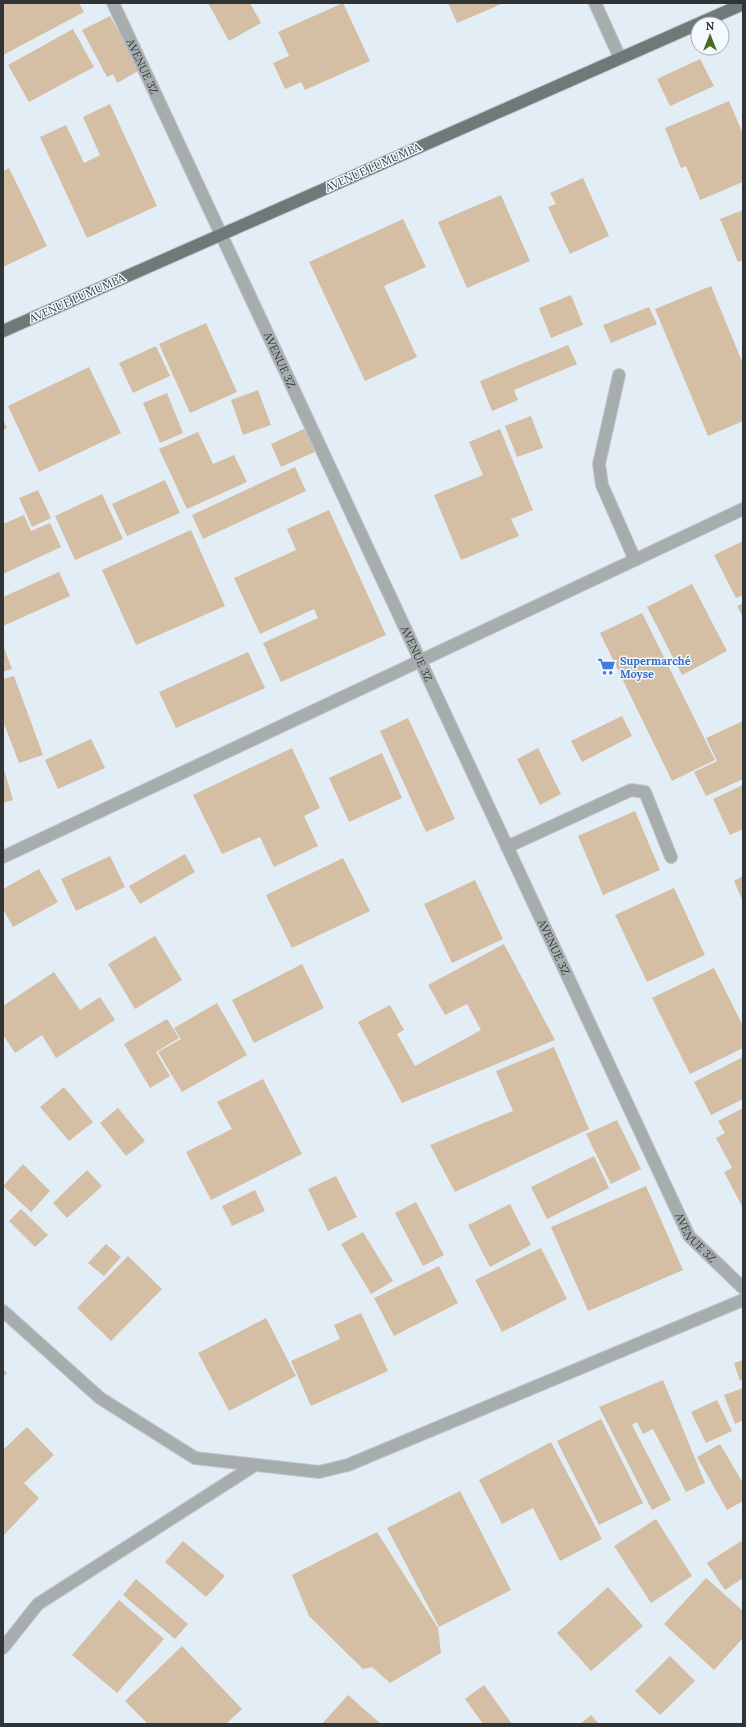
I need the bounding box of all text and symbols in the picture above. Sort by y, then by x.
north arrow [690,16,730,56]
text: N [706,19,715,33]
street label: AVENUE 3Z [123,35,162,97]
street label: AVENUE LUMUMBA [322,139,424,195]
street label: AVENUE LUMUMBA [26,270,128,326]
street label: AVENUE 3Z [260,329,299,390]
street label: AVENUE 3Z [397,623,436,684]
place label: Supermarché Moyse [620,654,691,681]
supermarket icon: Supermarché Moyse [597,657,617,677]
street label: AVENUE 3Z [535,916,573,977]
street label: AVENUE 3Z [672,1210,719,1266]

